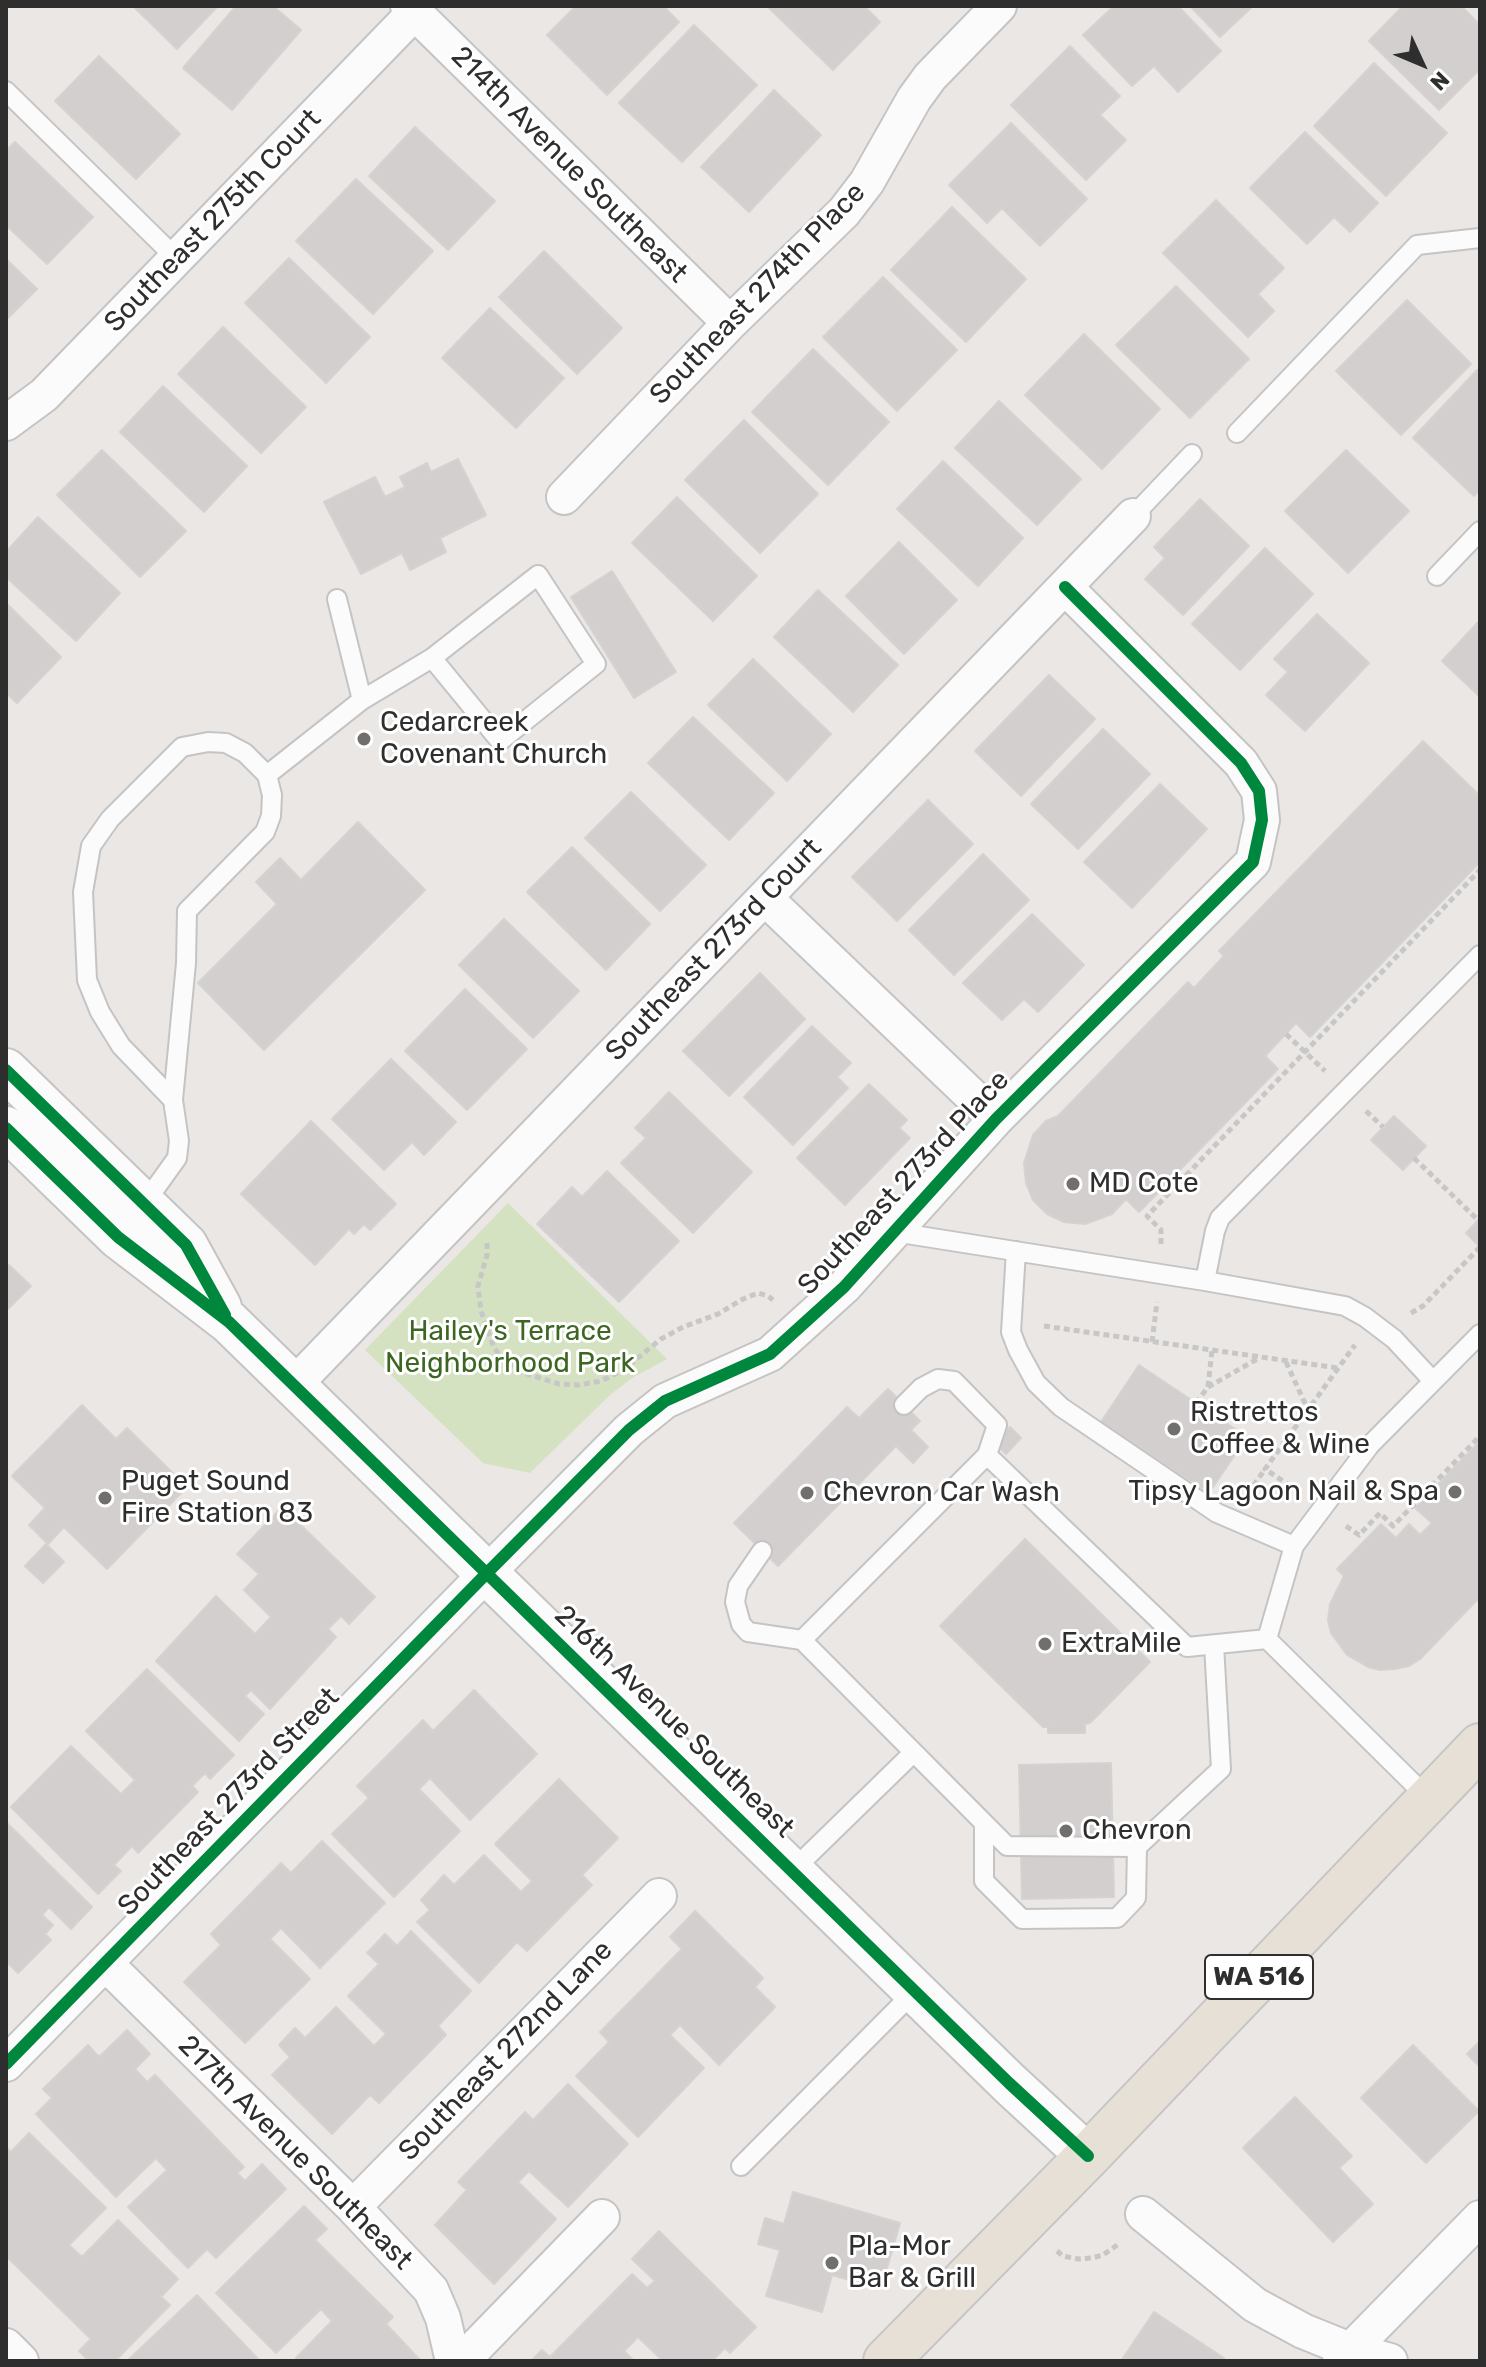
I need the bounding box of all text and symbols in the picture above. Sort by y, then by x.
north arrow [1382,24,1462,104]
street label: 214th Avenue Southeast [444,40,694,290]
text: N [1424,66,1455,96]
street label: Southeast 275th Court [98,103,328,339]
street label: Southeast 274th Place [643,176,873,412]
place label: Cedarcreek Covenant Church [380,706,607,772]
marker: Cedarcreek Covenant Church [355,730,373,748]
street label: Southeast 273rd Court [599,832,829,1068]
street label: Southeast 273rd Place [791,1064,1017,1302]
place label: MD Cote [1089,1167,1199,1201]
marker: MD Cote [1064,1175,1082,1193]
park label: Hailey's Terrace Neighborhood Park [385,1315,635,1381]
place label: Ristrettos Coffee & Wine [1190,1396,1370,1462]
marker: Ristrettos Coffee & Wine [1165,1420,1183,1438]
place label: Puget Sound Fire Station 83 [121,1465,313,1531]
place label: Tipsy Lagoon Nail & Spa [1128,1475,1439,1509]
place label: Chevron Car Wash [823,1476,1060,1510]
marker: Tipsy Lagoon Nail & Spa [1446,1483,1464,1501]
marker: Chevron Car Wash [798,1484,816,1502]
marker: Puget Sound Fire Station 83 [96,1489,114,1507]
street label: 216th Avenue Southeast [547,1599,801,1845]
place label: ExtraMile [1061,1627,1181,1661]
marker: ExtraMile [1036,1635,1054,1653]
street label: Southeast 273rd Street [111,1681,347,1923]
place label: Chevron [1082,1814,1192,1848]
marker: Chevron [1057,1822,1075,1840]
street label: Southeast 272nd Lane [392,1934,620,2168]
road number: WA 516 [1205,1955,1313,1999]
street label: 217th Avenue Southeast [171,2029,419,2277]
place label: Pla-Mor Bar & Grill [848,2230,976,2296]
marker: Pla-Mor Bar & Grill [823,2254,841,2272]

